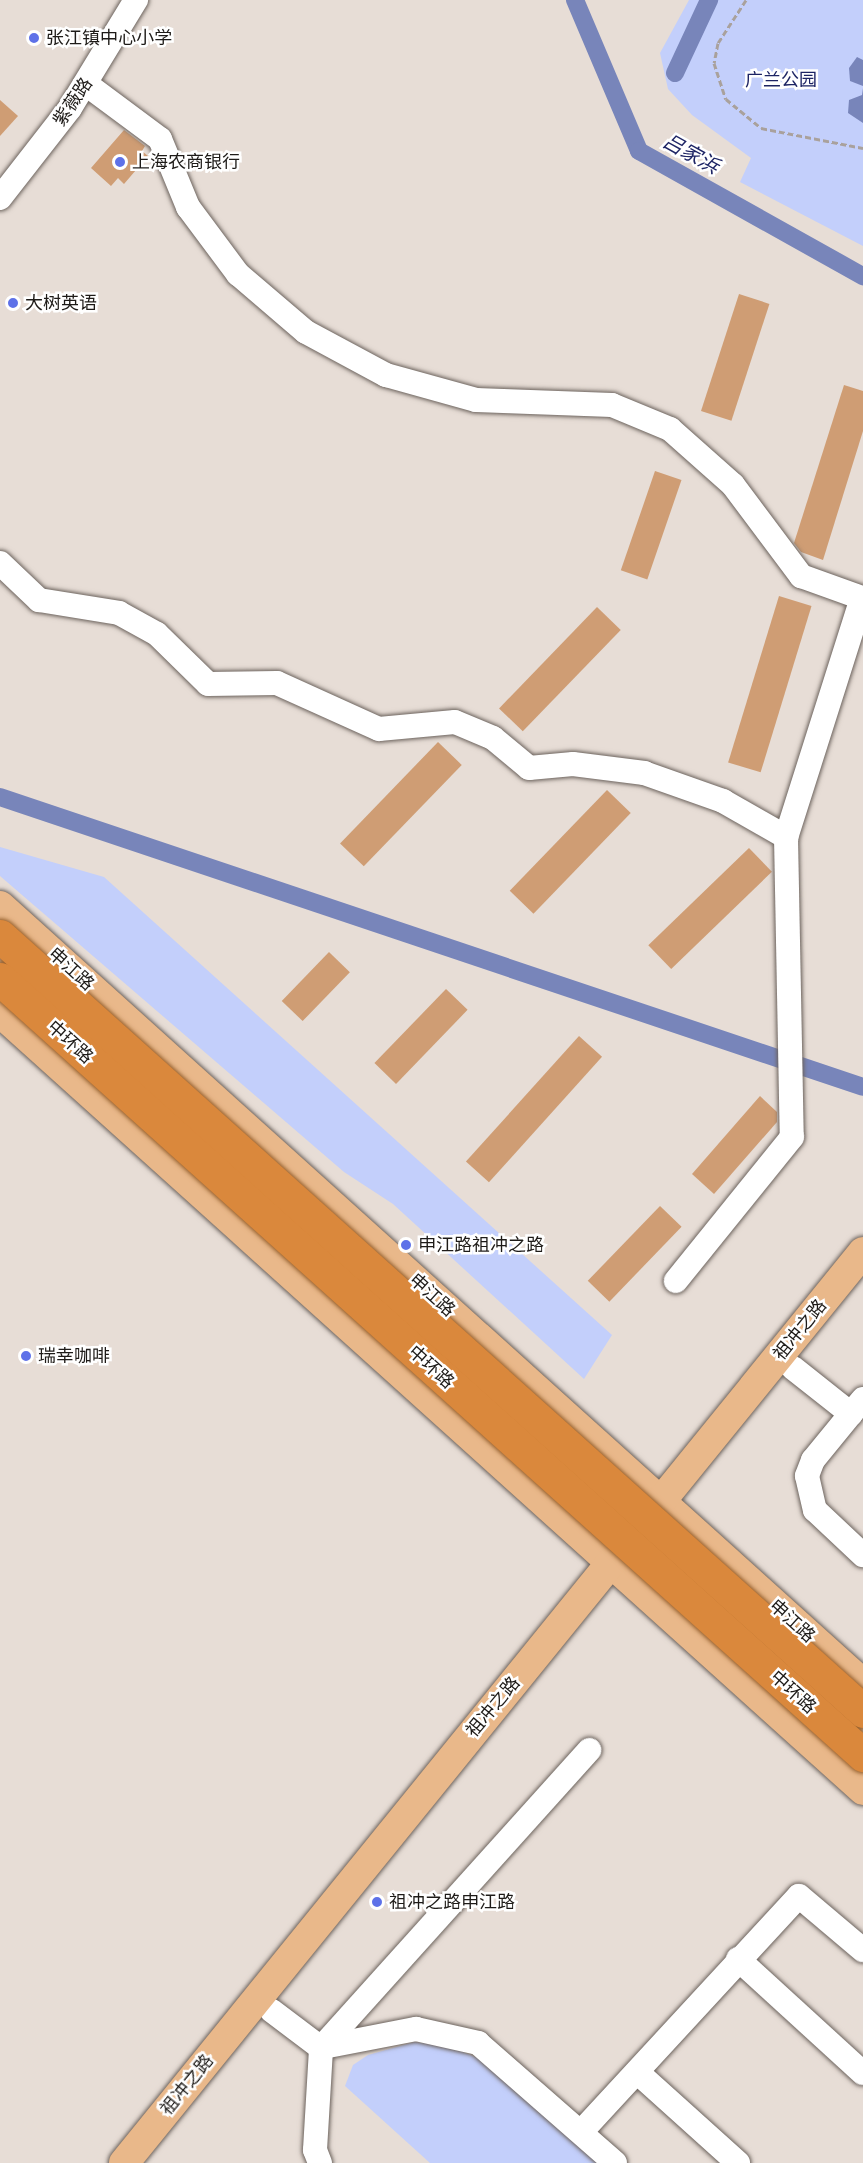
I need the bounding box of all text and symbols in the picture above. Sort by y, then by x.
place label: 张江镇中心小学 [46,27,172,49]
marker: 张江镇中心小学 [27,31,41,45]
park label: 广兰公园 [745,69,817,91]
street label: 紫薇路 [49,74,97,130]
water label: 吕家浜 [659,129,723,179]
place label: 上海农商银行 [132,151,240,173]
marker: 上海农商银行 [113,155,127,169]
place label: 大树英语 [25,292,97,314]
marker: 大树英语 [6,296,20,310]
street label: 申江路 [44,943,98,995]
street label: 中环路 [43,1016,97,1068]
place label: 申江路祖冲之路 [418,1234,544,1256]
marker: 申江路祖冲之路 [399,1238,413,1252]
street label: 申江路 [405,1269,459,1321]
street label: 祖冲之路 [769,1295,831,1365]
street label: 中环路 [404,1341,458,1393]
place label: 瑞幸咖啡 [38,1345,110,1367]
marker: 瑞幸咖啡 [19,1349,33,1363]
street label: 申江路 [765,1595,819,1647]
street label: 中环路 [766,1666,820,1718]
street label: 祖冲之路 [462,1672,524,1742]
place label: 祖冲之路申江路 [389,1891,515,1913]
marker: 祖冲之路申江路 [370,1895,384,1909]
street label: 祖冲之路 [156,2050,218,2120]

